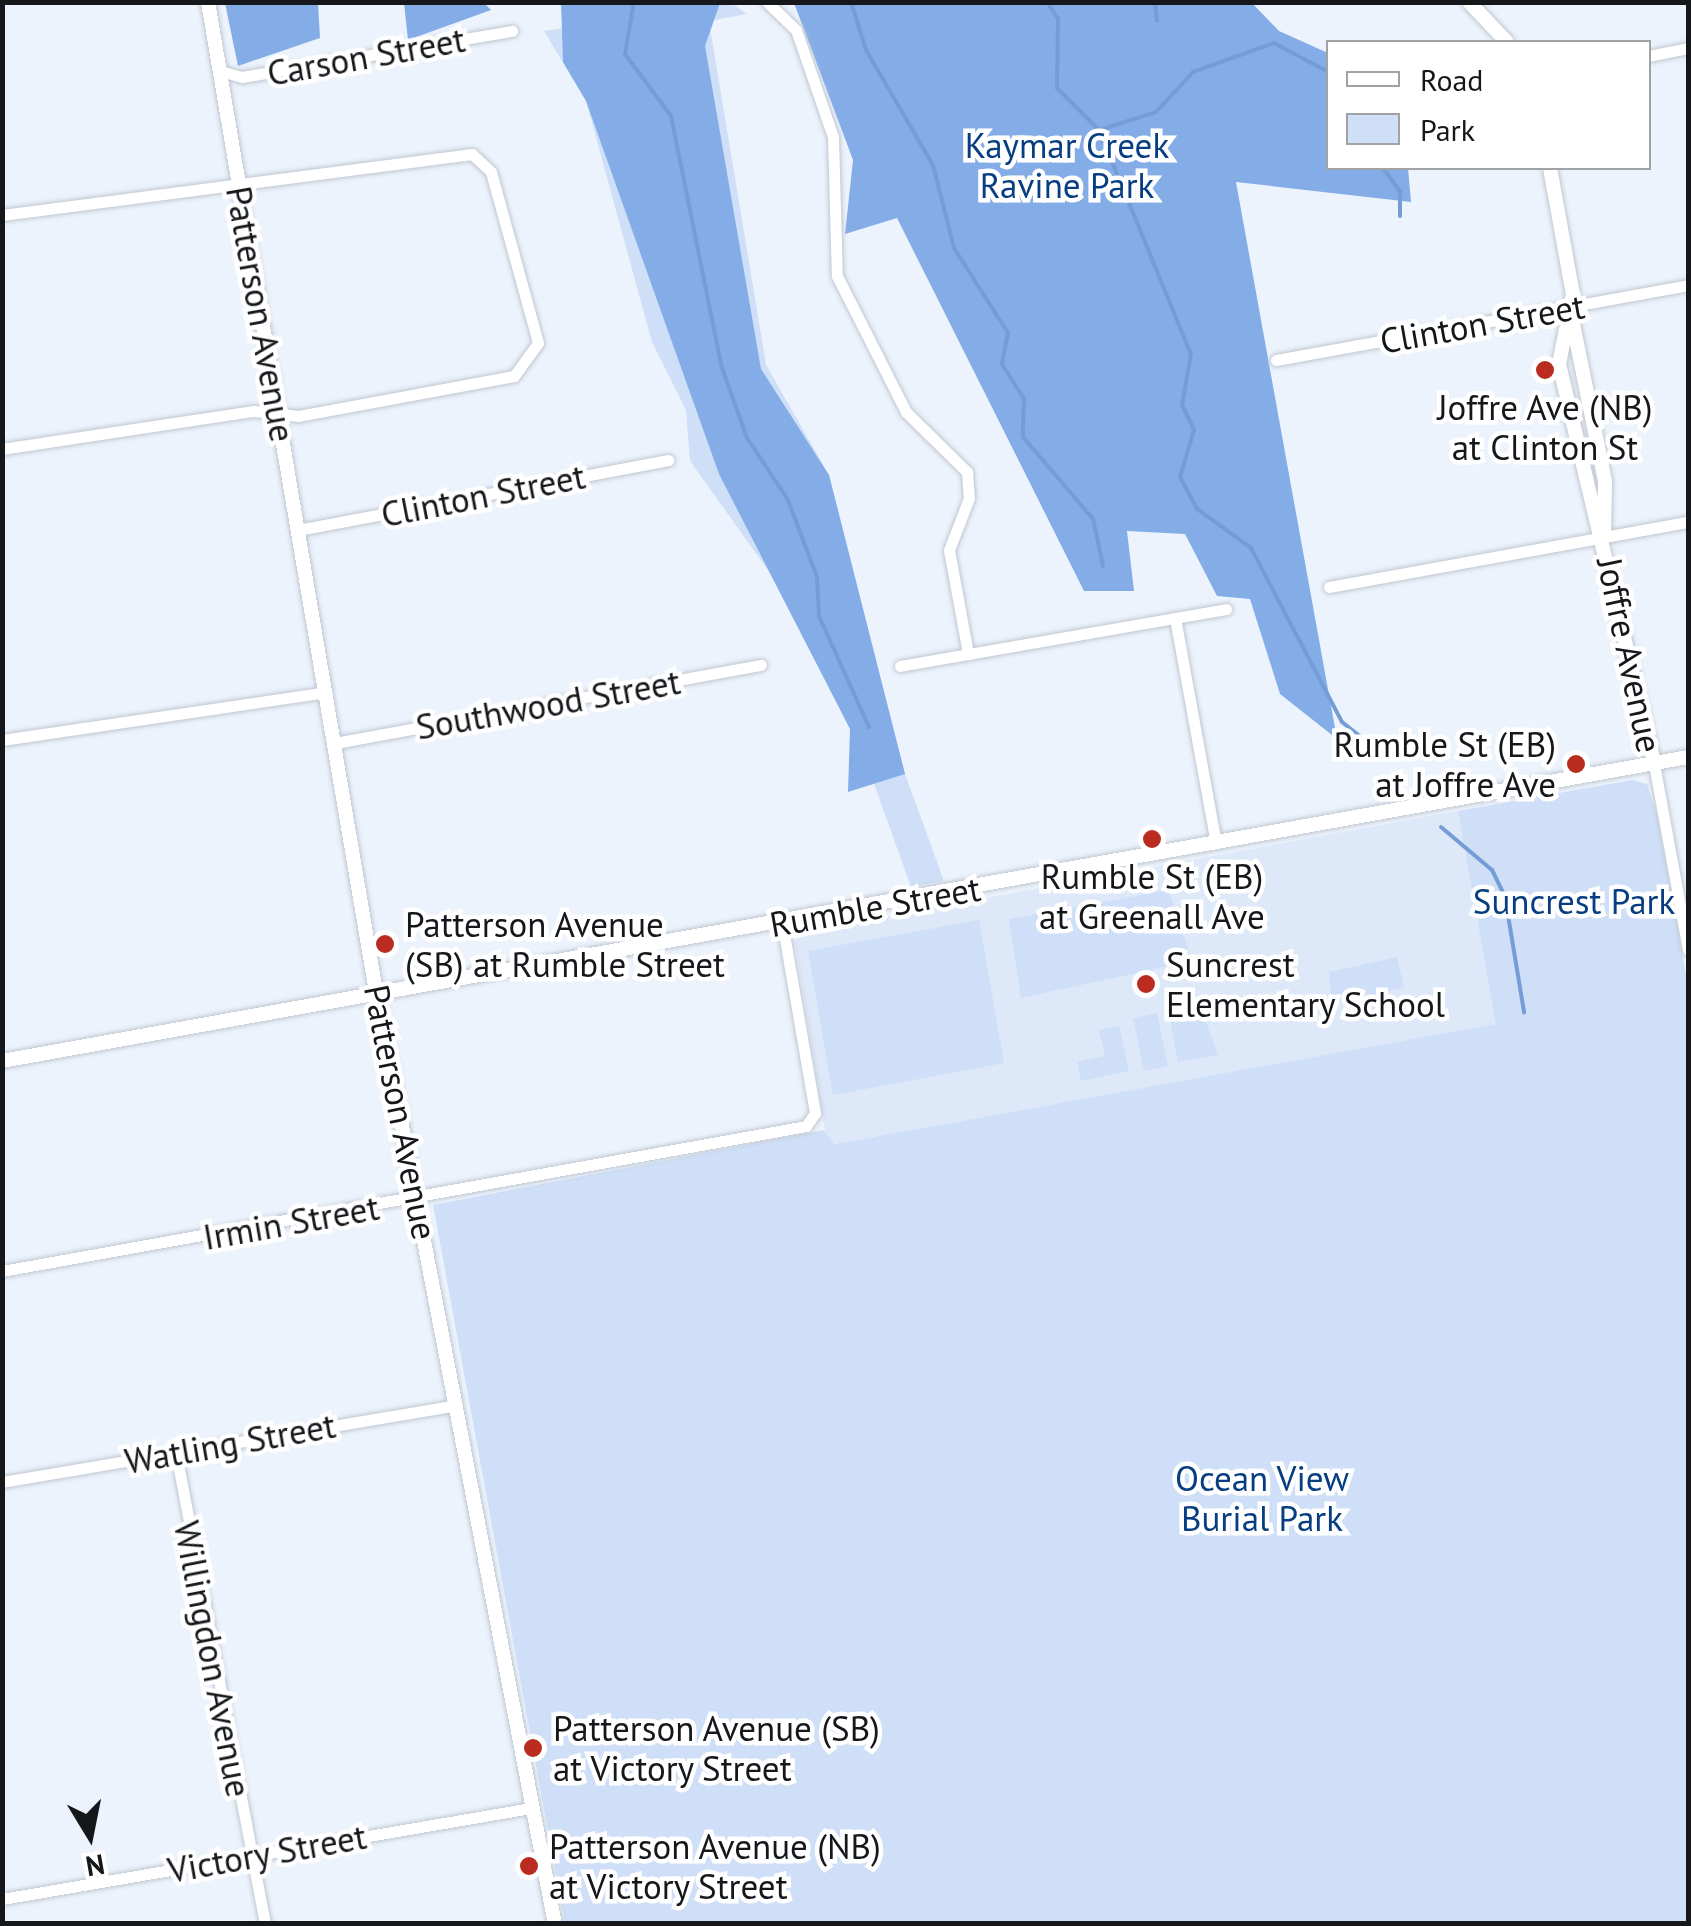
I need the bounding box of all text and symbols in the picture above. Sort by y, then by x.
street label: Carson Street [264,18,468,94]
legend [1326,40,1651,170]
text: Road [1420,60,1484,99]
text: Park [1420,110,1475,149]
park label: Kaymar Creek Ravine Park [965,124,1169,206]
street label: Patterson Avenue [218,182,304,446]
street label: Clinton Street [1376,284,1588,362]
marker: Joffre Ave (NB) at Clinton St [1534,359,1556,381]
place label: Joffre Ave (NB) at Clinton St [1437,386,1653,468]
street label: Clinton Street [377,455,589,535]
street label: Joffre Avenue [1589,553,1671,757]
street label: Southwood Street [413,660,683,748]
place label: Rumble St (EB) at Joffre Ave [1333,723,1556,805]
marker: Rumble St (EB) at Joffre Ave [1565,753,1587,775]
marker: Rumble St (EB) at Greenall Ave [1141,828,1163,850]
place label: Rumble St (EB) at Greenall Ave [1039,855,1265,937]
street label: Rumble Street [766,867,984,945]
park label: Suncrest Park [1473,880,1675,922]
place label: Patterson Avenue (SB) at Rumble Street [405,903,725,985]
marker: Patterson Avenue (SB) at Rumble Street [374,933,396,955]
place label: Suncrest Elementary School [1166,943,1446,1025]
marker: Suncrest Elementary School [1135,973,1157,995]
street label: Patterson Avenue [356,980,446,1244]
street label: Irmin Street [200,1186,382,1258]
street label: Watling Street [121,1404,339,1482]
park label: Ocean View Burial Park [1175,1457,1349,1539]
street label: Willingdon Avenue [166,1517,260,1801]
place label: Patterson Avenue (SB) at Victory Street [553,1707,881,1789]
marker: Patterson Avenue (SB) at Victory Street [522,1737,544,1759]
north arrow [40,1786,140,1886]
street label: Victory Street [164,1815,370,1891]
place label: Patterson Avenue (NB) at Victory Street [549,1825,882,1907]
text: N [83,1846,108,1886]
marker: Patterson Avenue (NB) at Victory Street [518,1855,540,1877]

